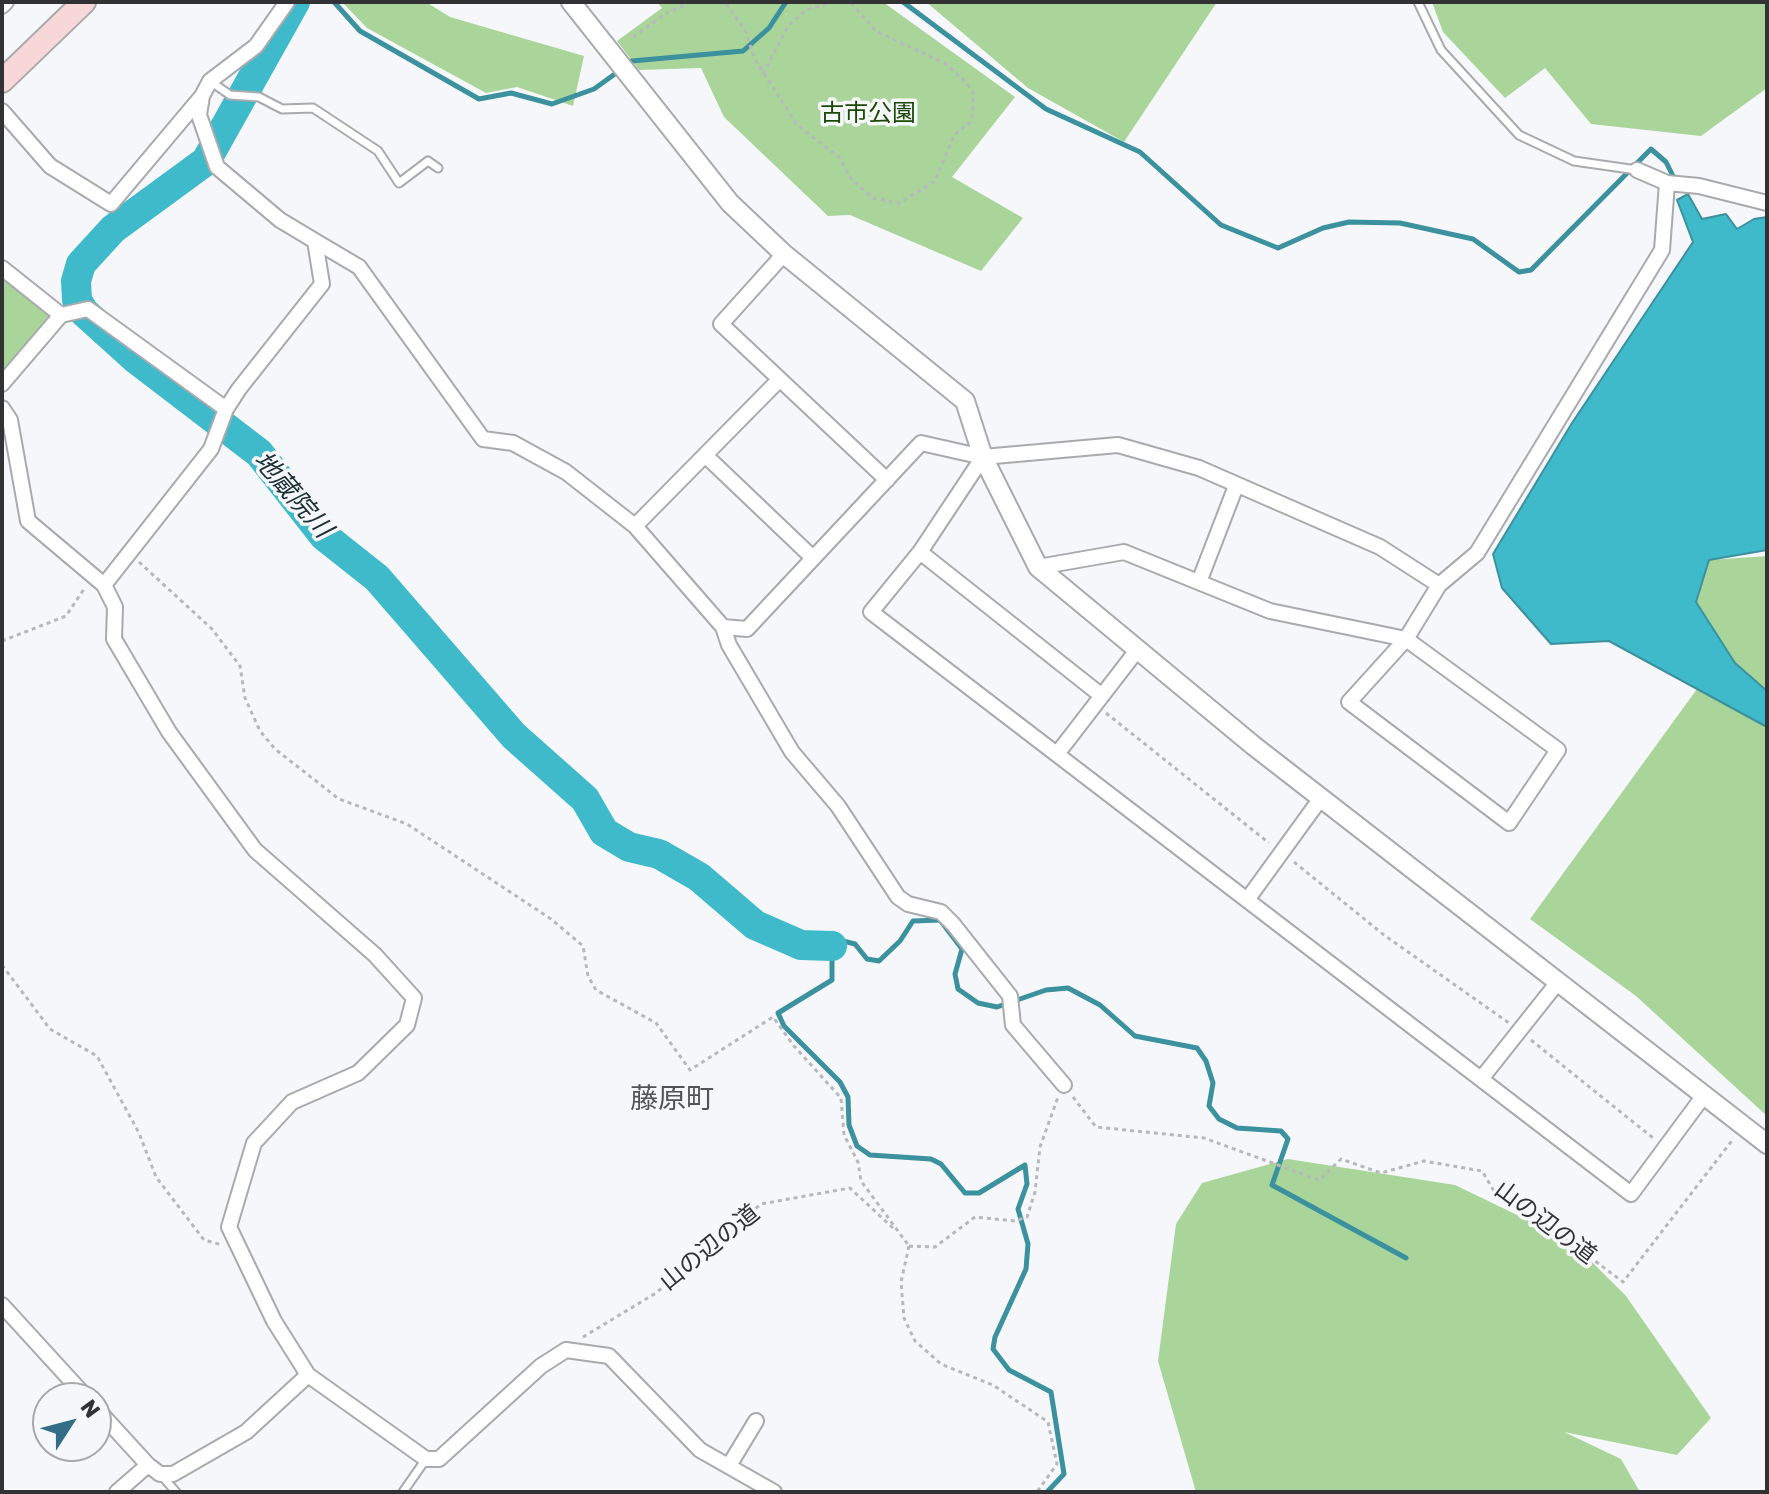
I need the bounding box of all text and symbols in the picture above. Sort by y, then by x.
park label: 古市公園 [820,100,916,128]
water label: 地蔵院川 [246,446,338,544]
district label: 藤原町 [630,1083,714,1117]
street label: 山の辺の道 [1488,1175,1602,1271]
street label: 山の辺の道 [654,1199,766,1297]
north arrow [32,1382,112,1462]
text: N [75,1394,106,1423]

